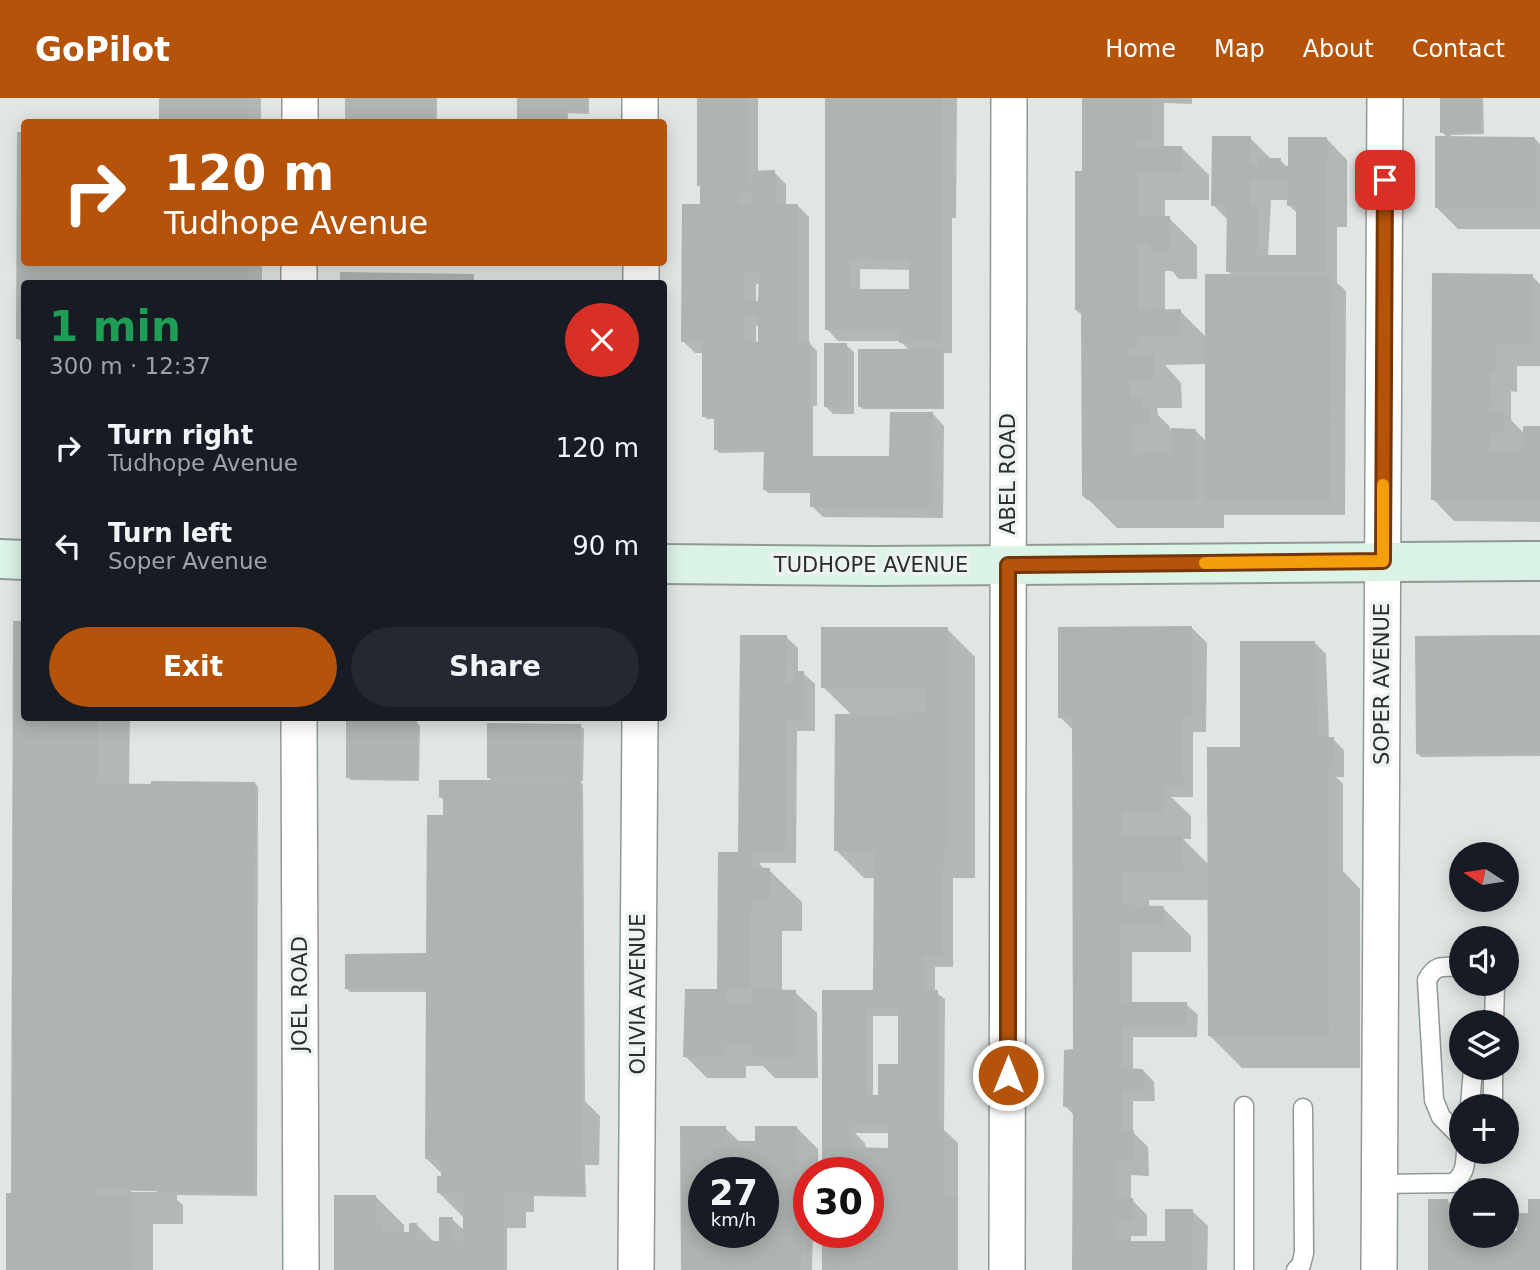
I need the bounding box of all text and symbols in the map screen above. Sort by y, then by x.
text: GoPilot [35,30,170,69]
text: Home [1105,35,1176,63]
text: Map [1214,35,1265,63]
text: About [1303,35,1374,63]
text: Contact [1412,35,1505,63]
text: 120 m [164,145,334,202]
icon: right [49,147,140,238]
pin [1355,150,1415,210]
icon: arrive [1366,161,1404,199]
text: Tudhope Avenue [164,204,428,242]
text: 1 min [49,302,181,351]
button: close [565,303,639,377]
text: 300 m · 12:37 [49,353,211,379]
street label: ABEL ROAD [996,413,1020,535]
text: Turn right [108,420,253,450]
icon: right [49,429,87,467]
text: 120 m [556,433,639,463]
text: Tudhope Avenue [108,450,298,476]
text: Turn left [108,518,232,548]
icon: left [49,527,87,565]
text: 90 m [572,531,639,561]
text: Soper Avenue [108,548,268,574]
street label: TUDHOPE AVENUE [773,553,968,577]
street label: SOPER AVENUE [1370,603,1394,765]
button: Exit [49,627,337,707]
button: Share [351,627,639,707]
north arrow [1449,842,1519,912]
map controls [1449,842,1519,1248]
street label: OLIVIA AVENUE [626,913,650,1075]
button: sound [1449,926,1519,996]
street label: JOEL ROAD [288,936,312,1054]
button: layers [1449,1010,1519,1080]
position arrow [971,1038,1045,1112]
button: + [1449,1094,1519,1164]
speed limit sign: 30 [793,1157,884,1248]
text: 27 [709,1173,758,1213]
button: − [1449,1178,1519,1248]
text: km/h [711,1209,756,1230]

